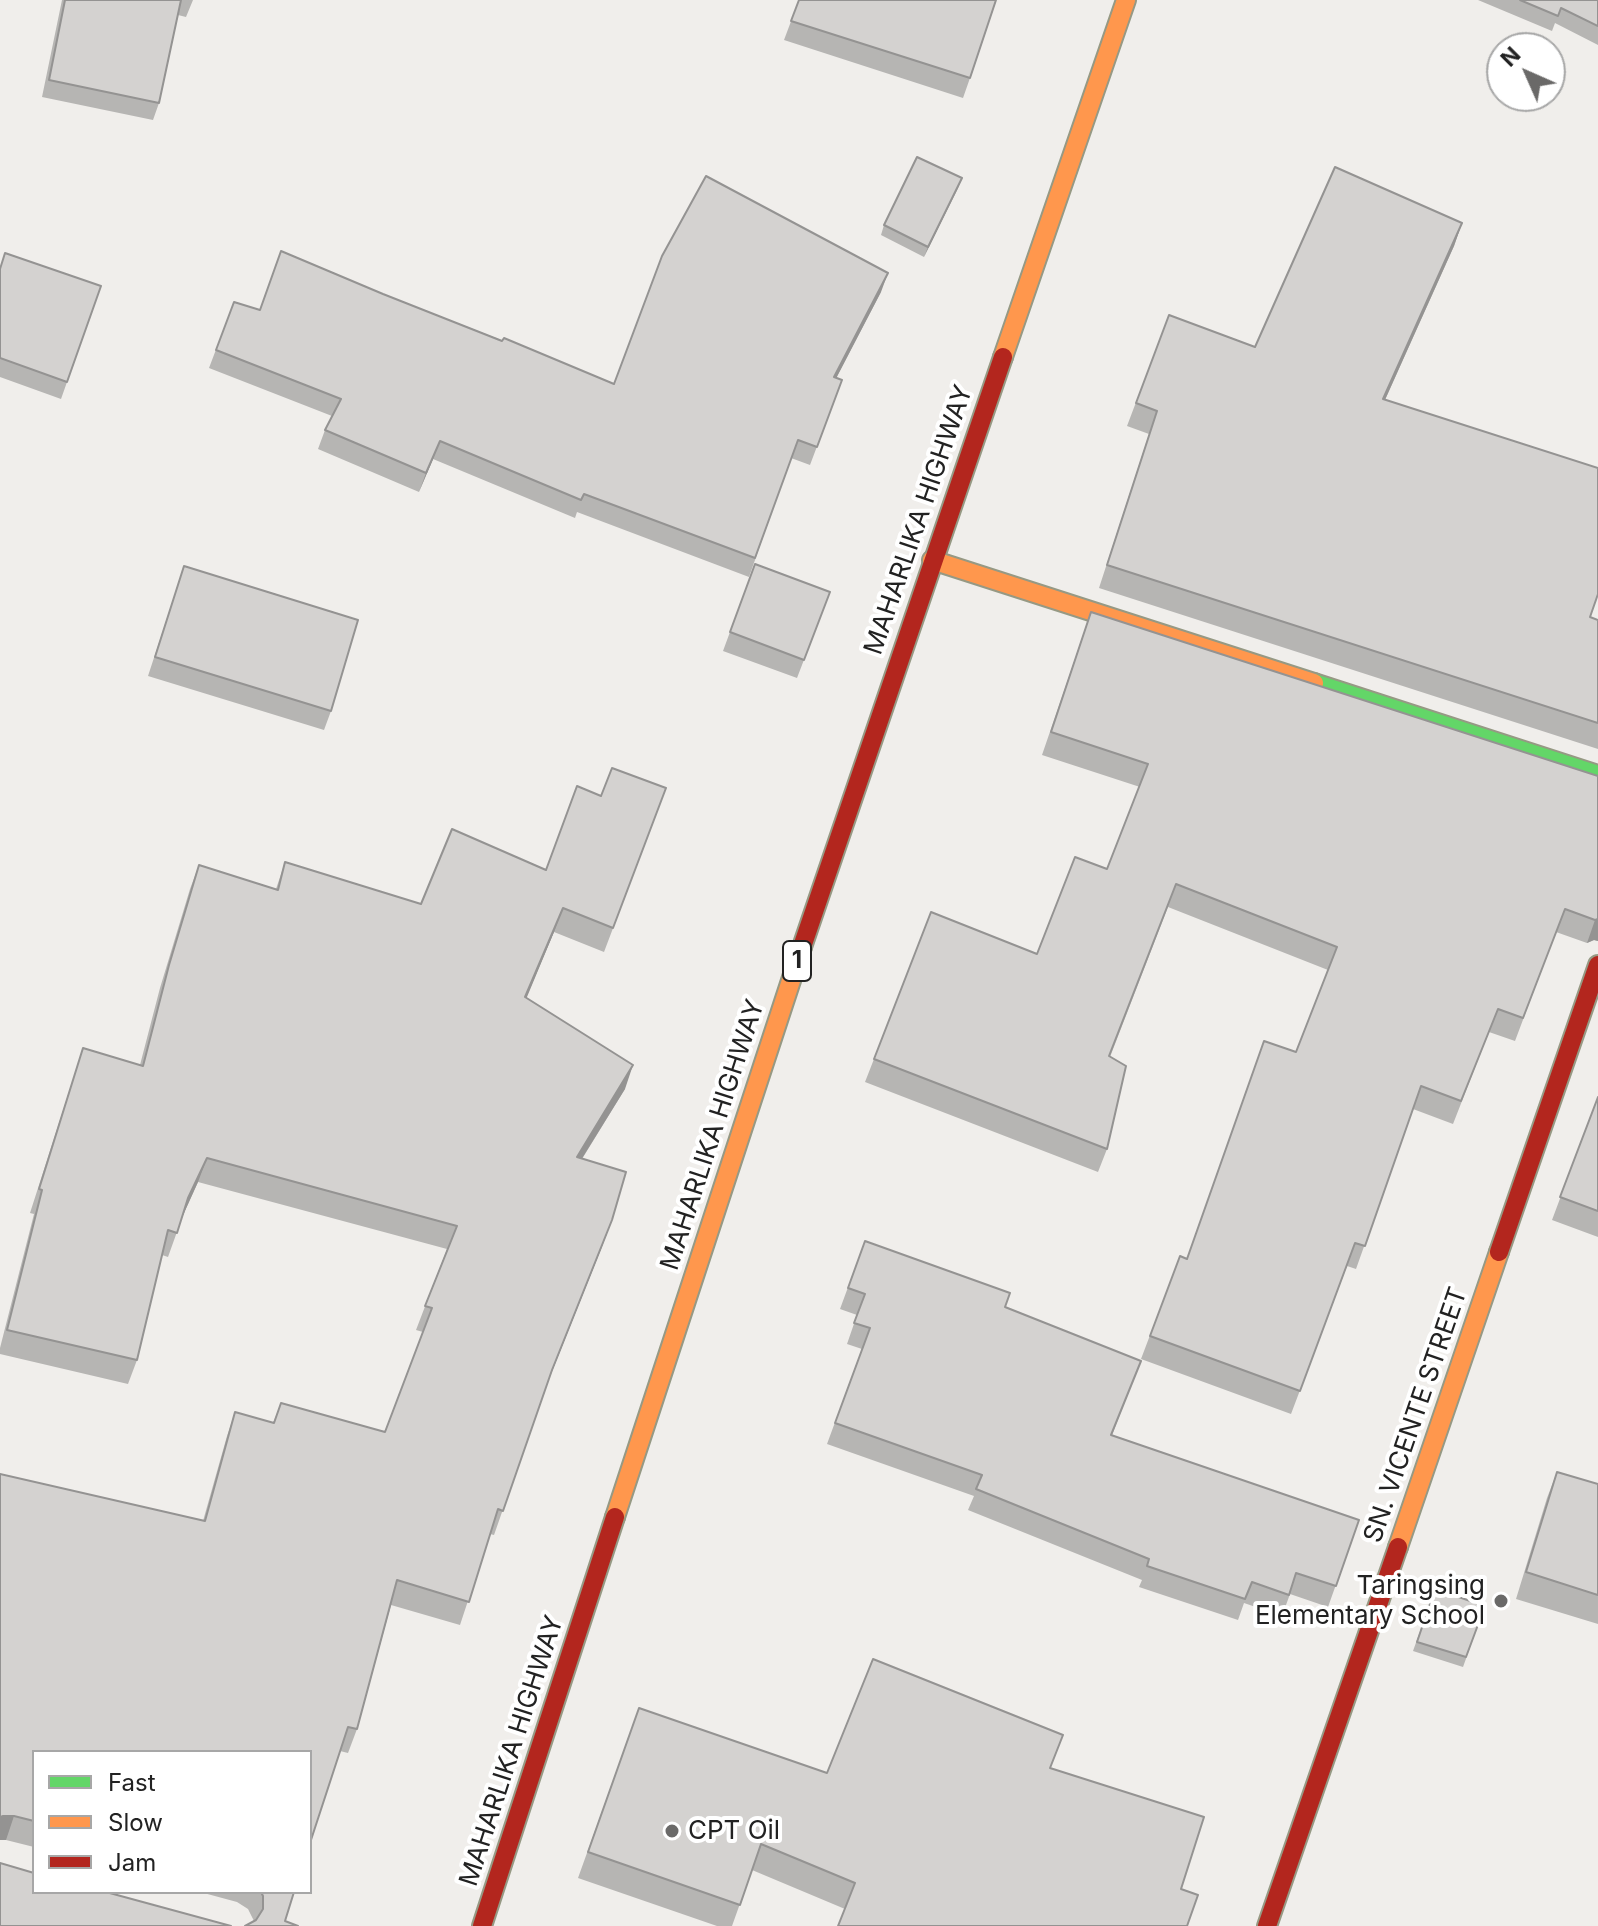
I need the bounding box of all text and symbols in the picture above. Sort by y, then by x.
north arrow [1486,32,1566,112]
text: N [1495,41,1526,72]
street label: MAHARLIKA HIGHWAY [858,381,980,659]
road number: 1 [783,941,811,981]
street label: MAHARLIKA HIGHWAY [654,996,772,1274]
street label: SN. VICENTE STREET [1358,1283,1474,1547]
place label: Taringsing Elementary School [1255,1570,1485,1632]
marker: Taringsing Elementary School [1492,1592,1510,1610]
street label: MAHARLIKA HIGHWAY [453,1612,571,1890]
legend [32,1750,312,1894]
text: Fast [108,1768,156,1797]
text: Slow [108,1808,163,1837]
place label: CPT Oil [688,1815,780,1847]
marker: CPT Oil [663,1822,681,1840]
text: Jam [108,1848,156,1877]

